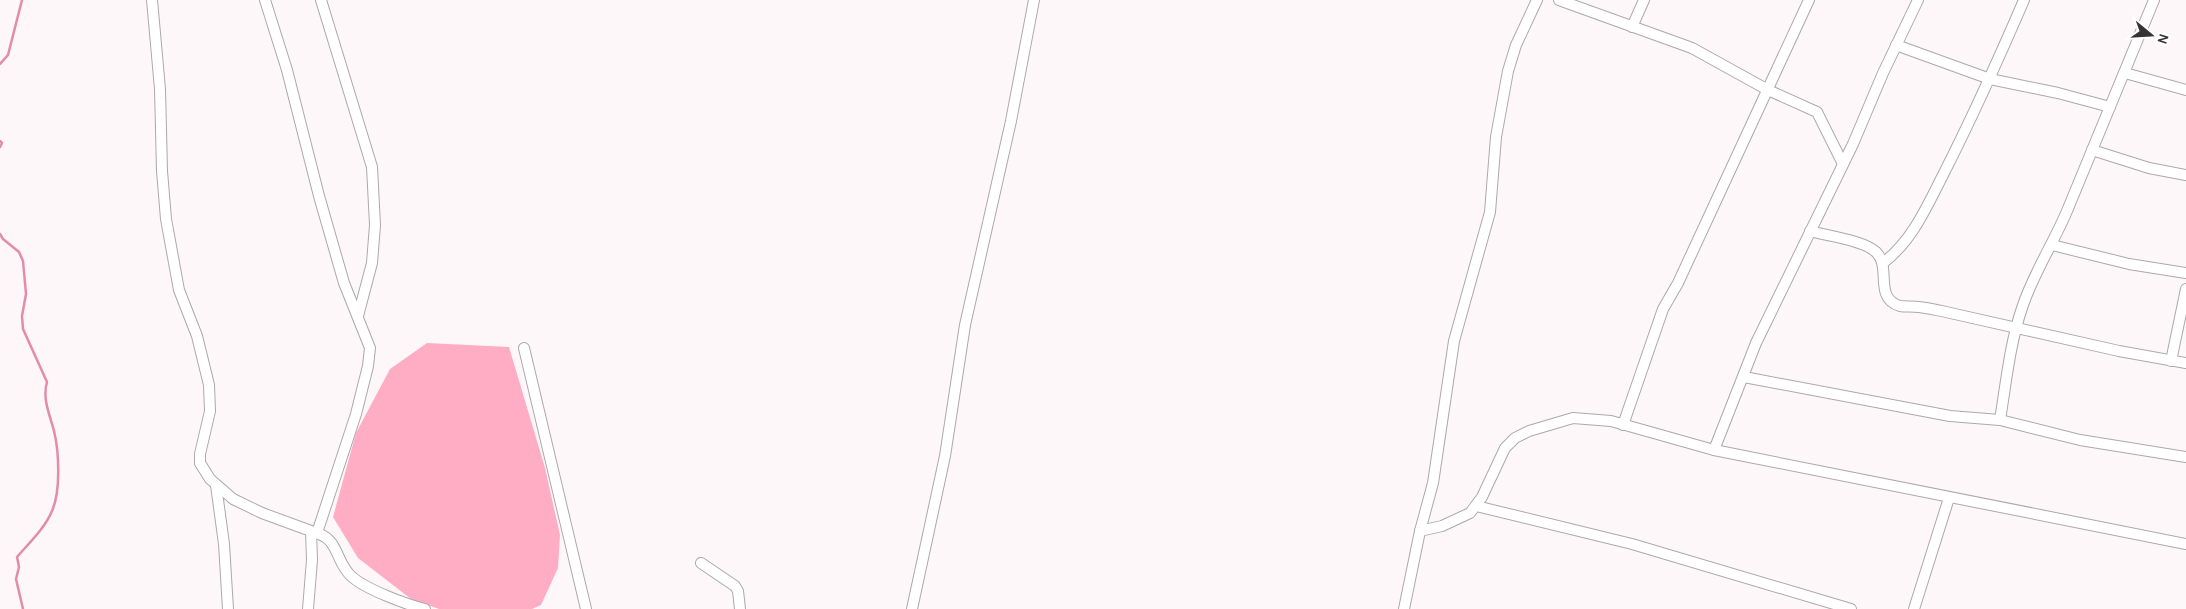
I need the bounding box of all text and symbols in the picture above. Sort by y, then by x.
north arrow [2126,10,2176,60]
text: N [2153,31,2173,46]

